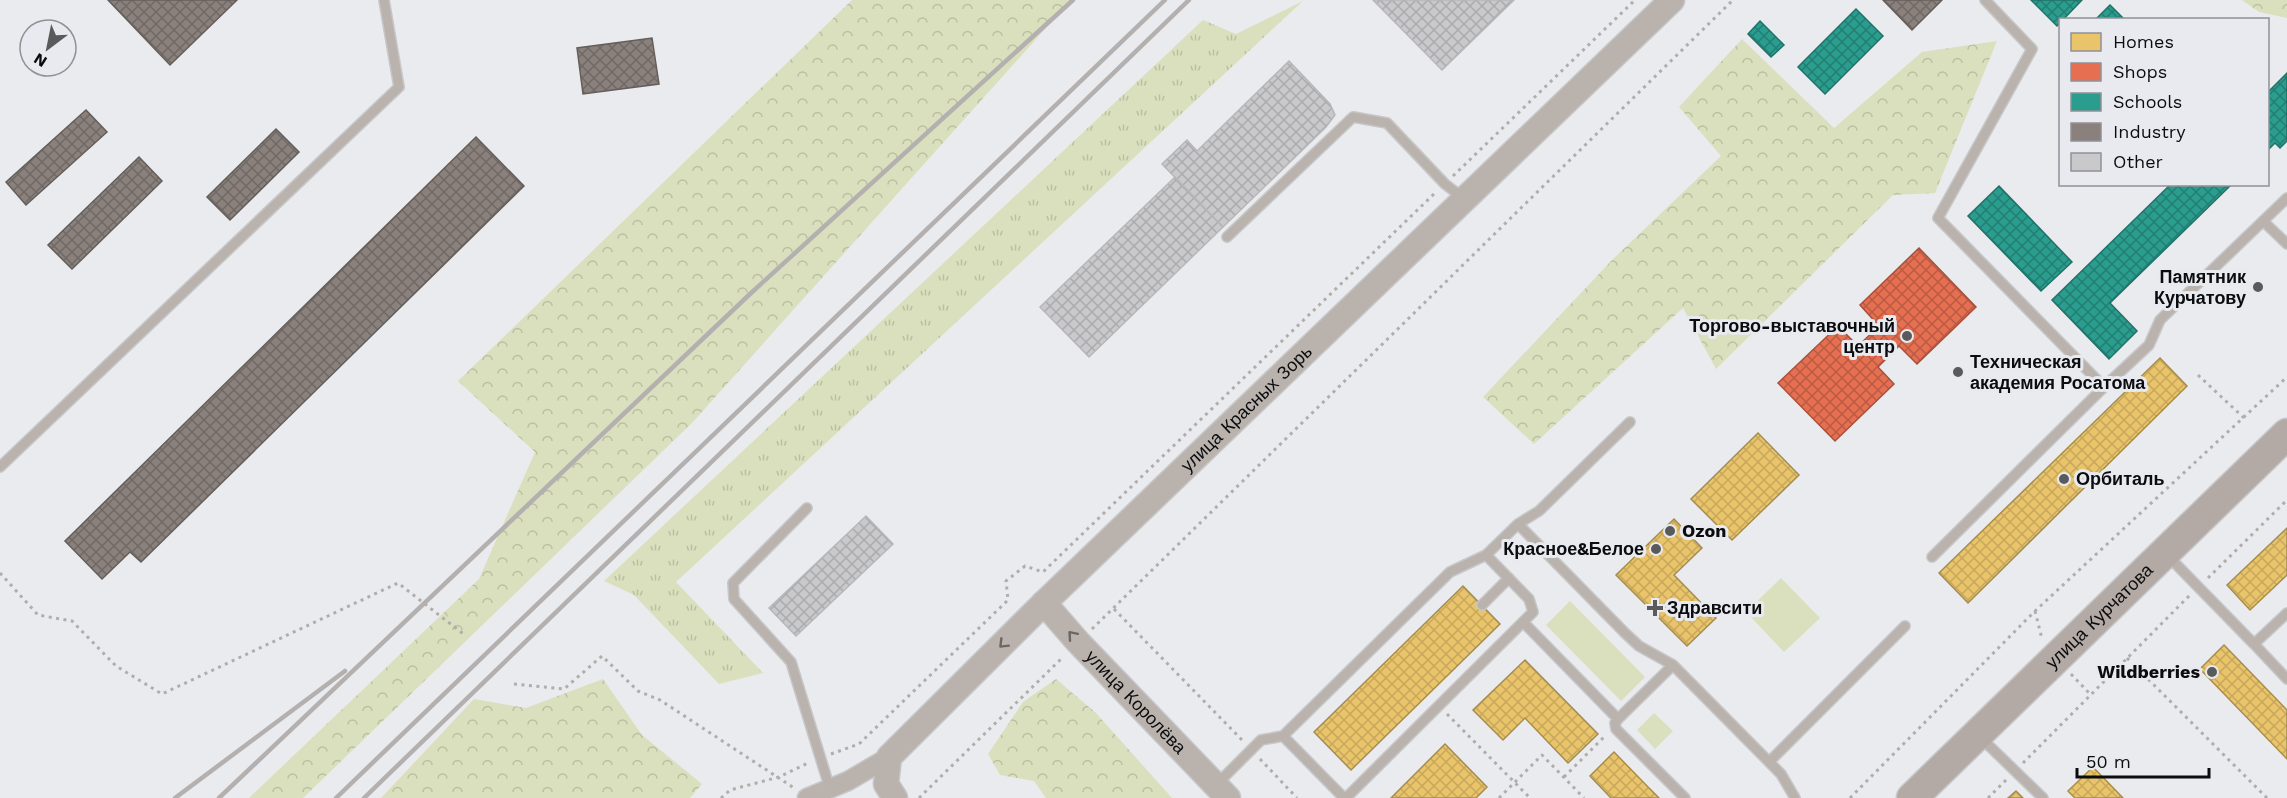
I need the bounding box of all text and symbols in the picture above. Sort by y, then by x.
north arrow [18,18,78,78]
legend [2059,18,2269,186]
text: Homes [2113,31,2174,52]
text: N [30,49,50,71]
text: Shops [2113,61,2167,82]
text: Schools [2113,91,2182,112]
text: Industry [2113,121,2186,142]
text: Other [2113,151,2163,172]
place label: Памятник Курчатову [2154,266,2247,308]
marker: Памятник Курчатову [2251,280,2265,294]
place label: Торгово-выставочный центр [1689,315,1895,357]
marker: Торгово-выставочный центр [1900,329,1914,343]
street label: улица Красных Зорь [1176,341,1316,476]
place label: Техническая академия Росатома [1970,351,2146,393]
marker: Техническая академия Росатома [1951,365,1965,379]
place label: Орбиталь [2076,468,2165,489]
marker: Орбиталь [2057,472,2071,486]
place label: Ozon [1682,520,1726,541]
marker: Ozon [1663,524,1677,538]
place label: Красное&Белое [1503,538,1644,559]
marker: Красное&Белое [1649,542,1663,556]
street label: улица Курчатова [2041,559,2158,673]
place label: Здравсити [1667,597,1762,618]
marker: Здравсити [1648,601,1662,615]
one-way arrow [1068,630,1079,641]
one-way arrow [999,637,1010,648]
street label: улица Королёва [1081,645,1191,759]
place label: Wildberries [2097,661,2200,682]
marker: Wildberries [2205,665,2219,679]
scale bar [2077,741,2209,779]
text: 50 m [2086,751,2131,772]

